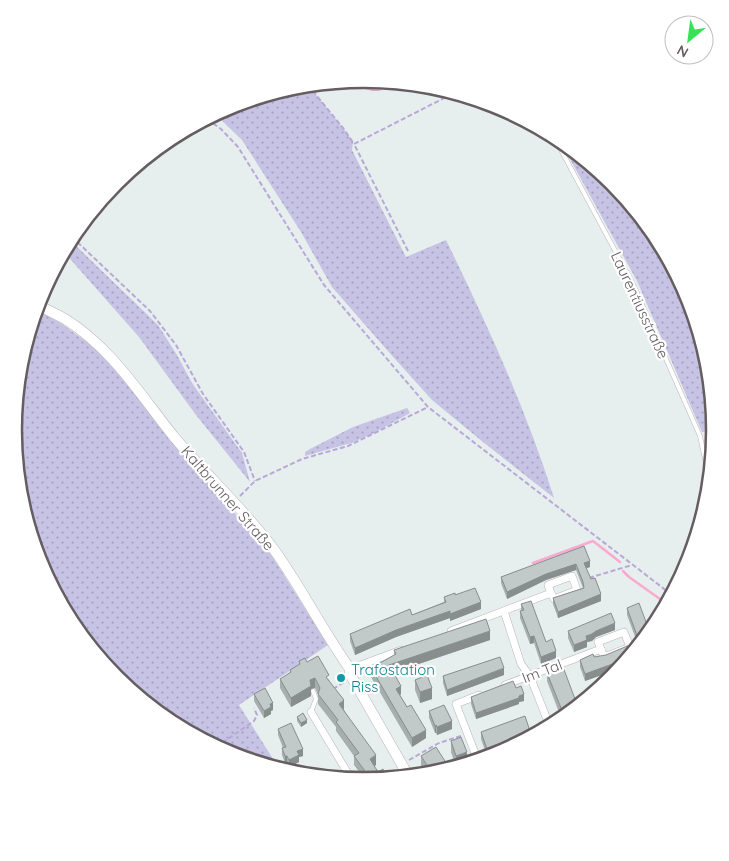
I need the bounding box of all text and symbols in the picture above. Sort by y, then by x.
north arrow [664,15,714,65]
text: N [674,41,692,62]
street label: Laurentiusstraße [607,248,673,362]
street label: Kaltbrunner Straße [177,442,279,554]
street label: Im Tal [519,655,565,687]
place label: Trafostation Riss [351,660,435,696]
marker: Trafostation Riss [335,672,347,684]

